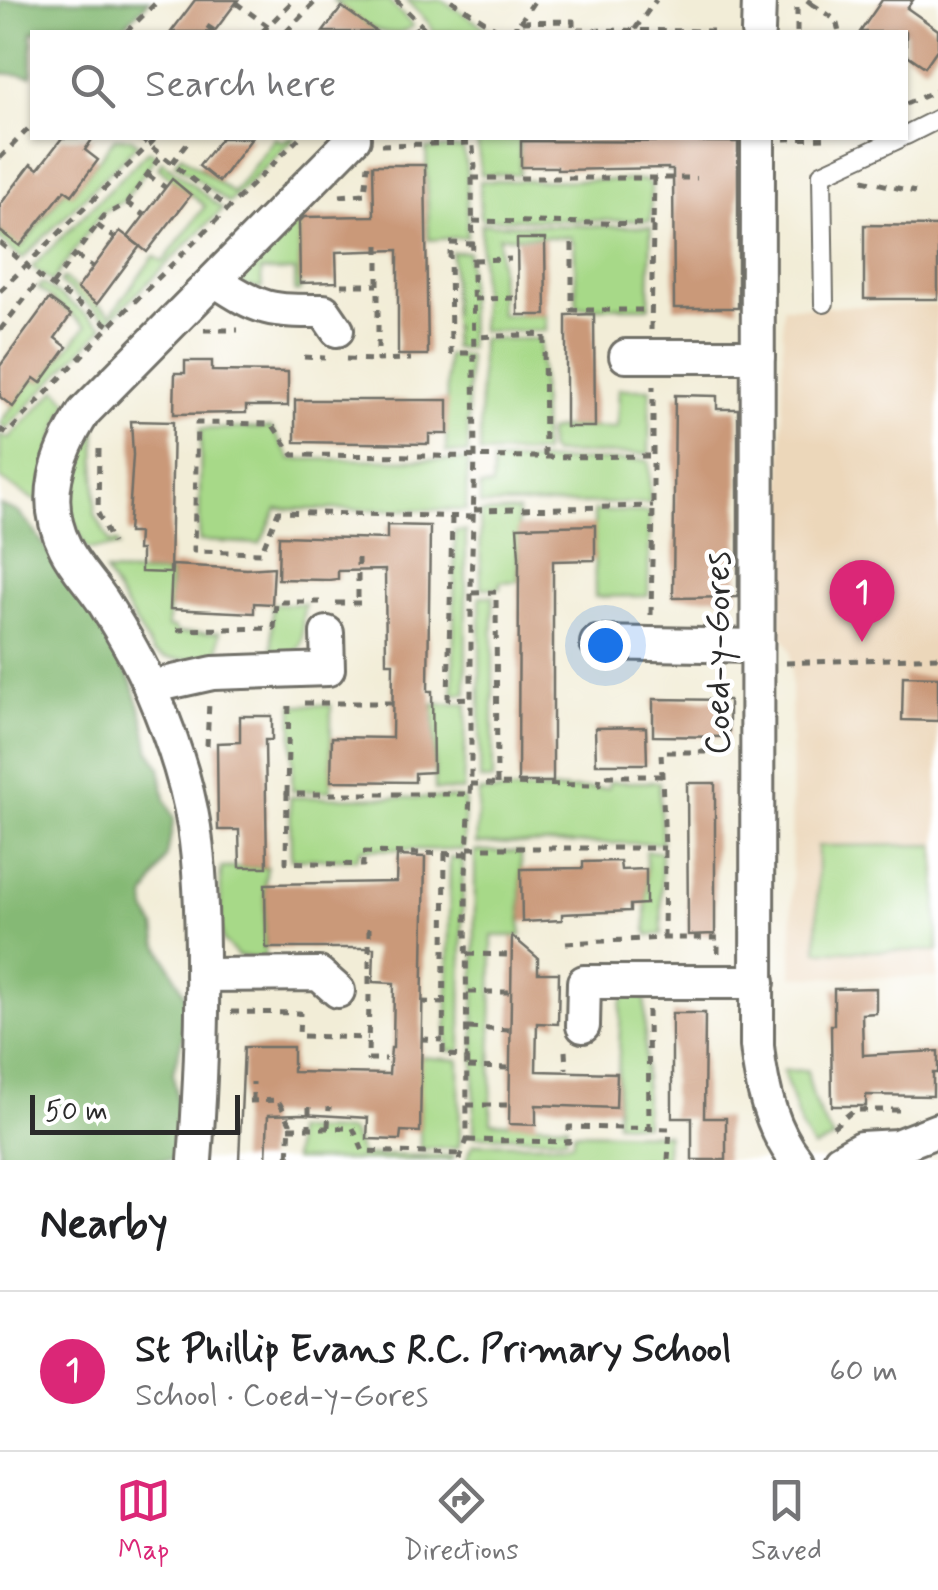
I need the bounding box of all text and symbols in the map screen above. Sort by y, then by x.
search box [30,30,908,140]
icon: search [65,58,120,113]
text: Search here [145,61,336,110]
street label: Coed-y-Gores [696,551,742,755]
pin: 1 [830,560,894,642]
your location [580,620,631,671]
scale bar [30,1090,240,1134]
text: 50 m [45,1094,108,1131]
text: Nearby [40,1198,168,1253]
text: St Phillip Evans R.C. Primary School [135,1326,731,1375]
text: 1 [65,1350,80,1392]
text: 60 m [829,1350,898,1392]
text: School · Coed-y-Gores [135,1375,428,1417]
tab: Map [116,1473,171,1570]
tab: Directions [404,1473,519,1570]
tab: Saved [751,1473,822,1570]

